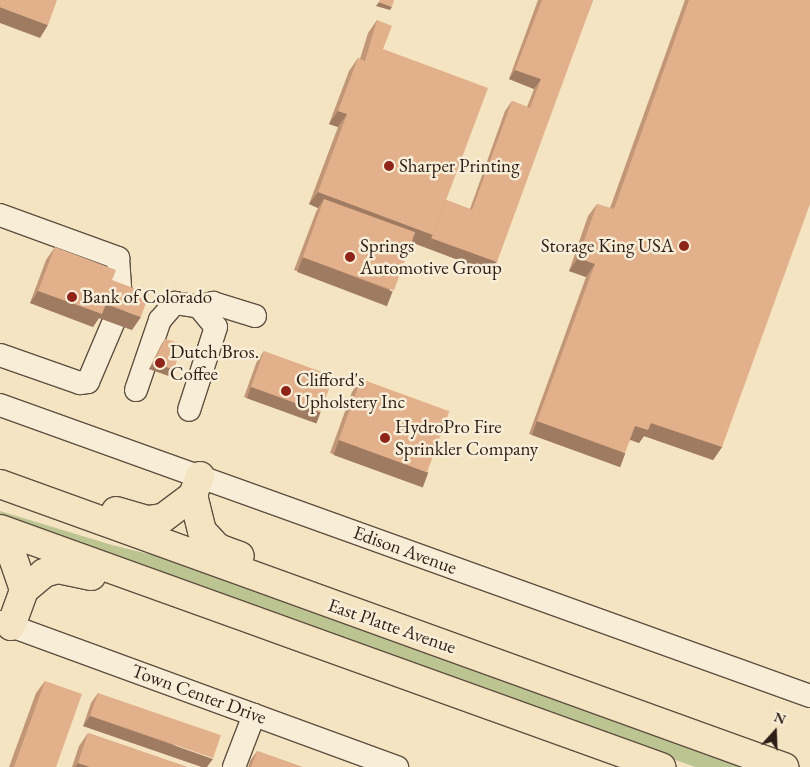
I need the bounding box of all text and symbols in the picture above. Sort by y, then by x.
place label: Sharper Printing [399,155,519,177]
marker: Sharper Printing [383,160,395,172]
place label: Springs Automotive Group [360,235,502,279]
place label: Storage King USA [541,235,674,257]
marker: Storage King USA [678,240,690,252]
marker: Springs Automotive Group [344,251,356,263]
place label: Bank of Colorado [82,286,212,308]
marker: Bank of Colorado [66,291,78,303]
place label: Dutch Bros. Coffee [170,341,259,385]
marker: Dutch Bros. Coffee [154,357,166,369]
place label: Clifford's Upholstery Inc [296,369,405,413]
marker: Clifford's Upholstery Inc [280,385,292,397]
place label: HydroPro Fire Sprinkler Company [395,416,538,460]
marker: HydroPro Fire Sprinkler Company [379,432,391,444]
street label: Edison Avenue [350,521,460,579]
street label: East Platte Avenue [325,593,459,659]
street label: Town Center Drive [129,659,269,729]
north arrow [750,707,800,757]
text: N [772,708,789,728]

